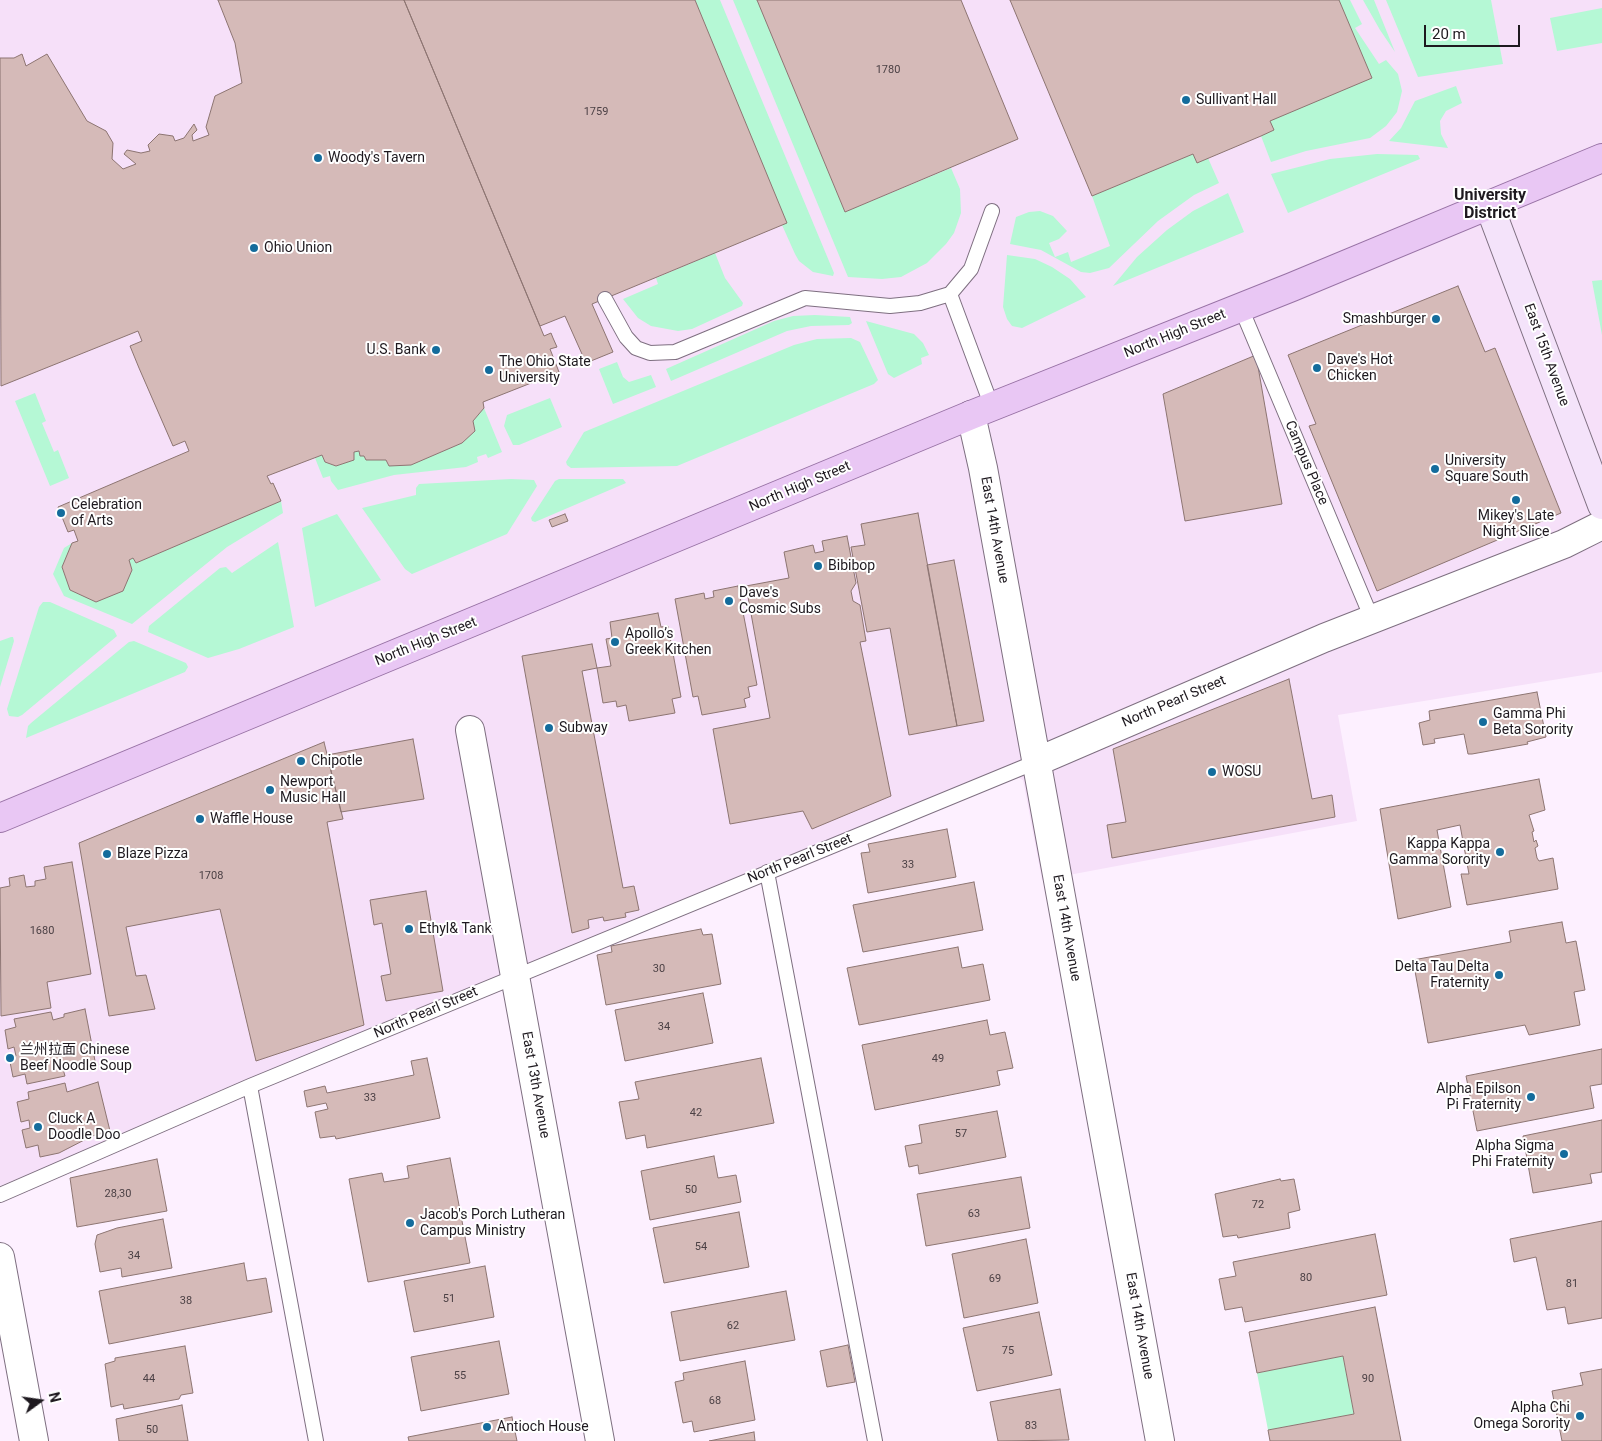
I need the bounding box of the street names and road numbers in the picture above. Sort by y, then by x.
street label: East 15th Avenue [1520,301,1572,409]
street label: North High Street [1122,306,1228,362]
street label: Campus Place [1281,418,1331,508]
street label: North High Street [747,458,853,516]
street label: East 14th Avenue [976,475,1012,585]
street label: North High Street [373,614,479,670]
street label: North Pearl Street [1120,673,1228,731]
street label: North Pearl Street [745,830,855,888]
street label: East 14th Avenue [1048,873,1084,983]
street label: North Pearl Street [372,984,480,1042]
street label: East 13th Avenue [517,1030,553,1140]
street label: East 14th Avenue [1121,1271,1157,1381]

